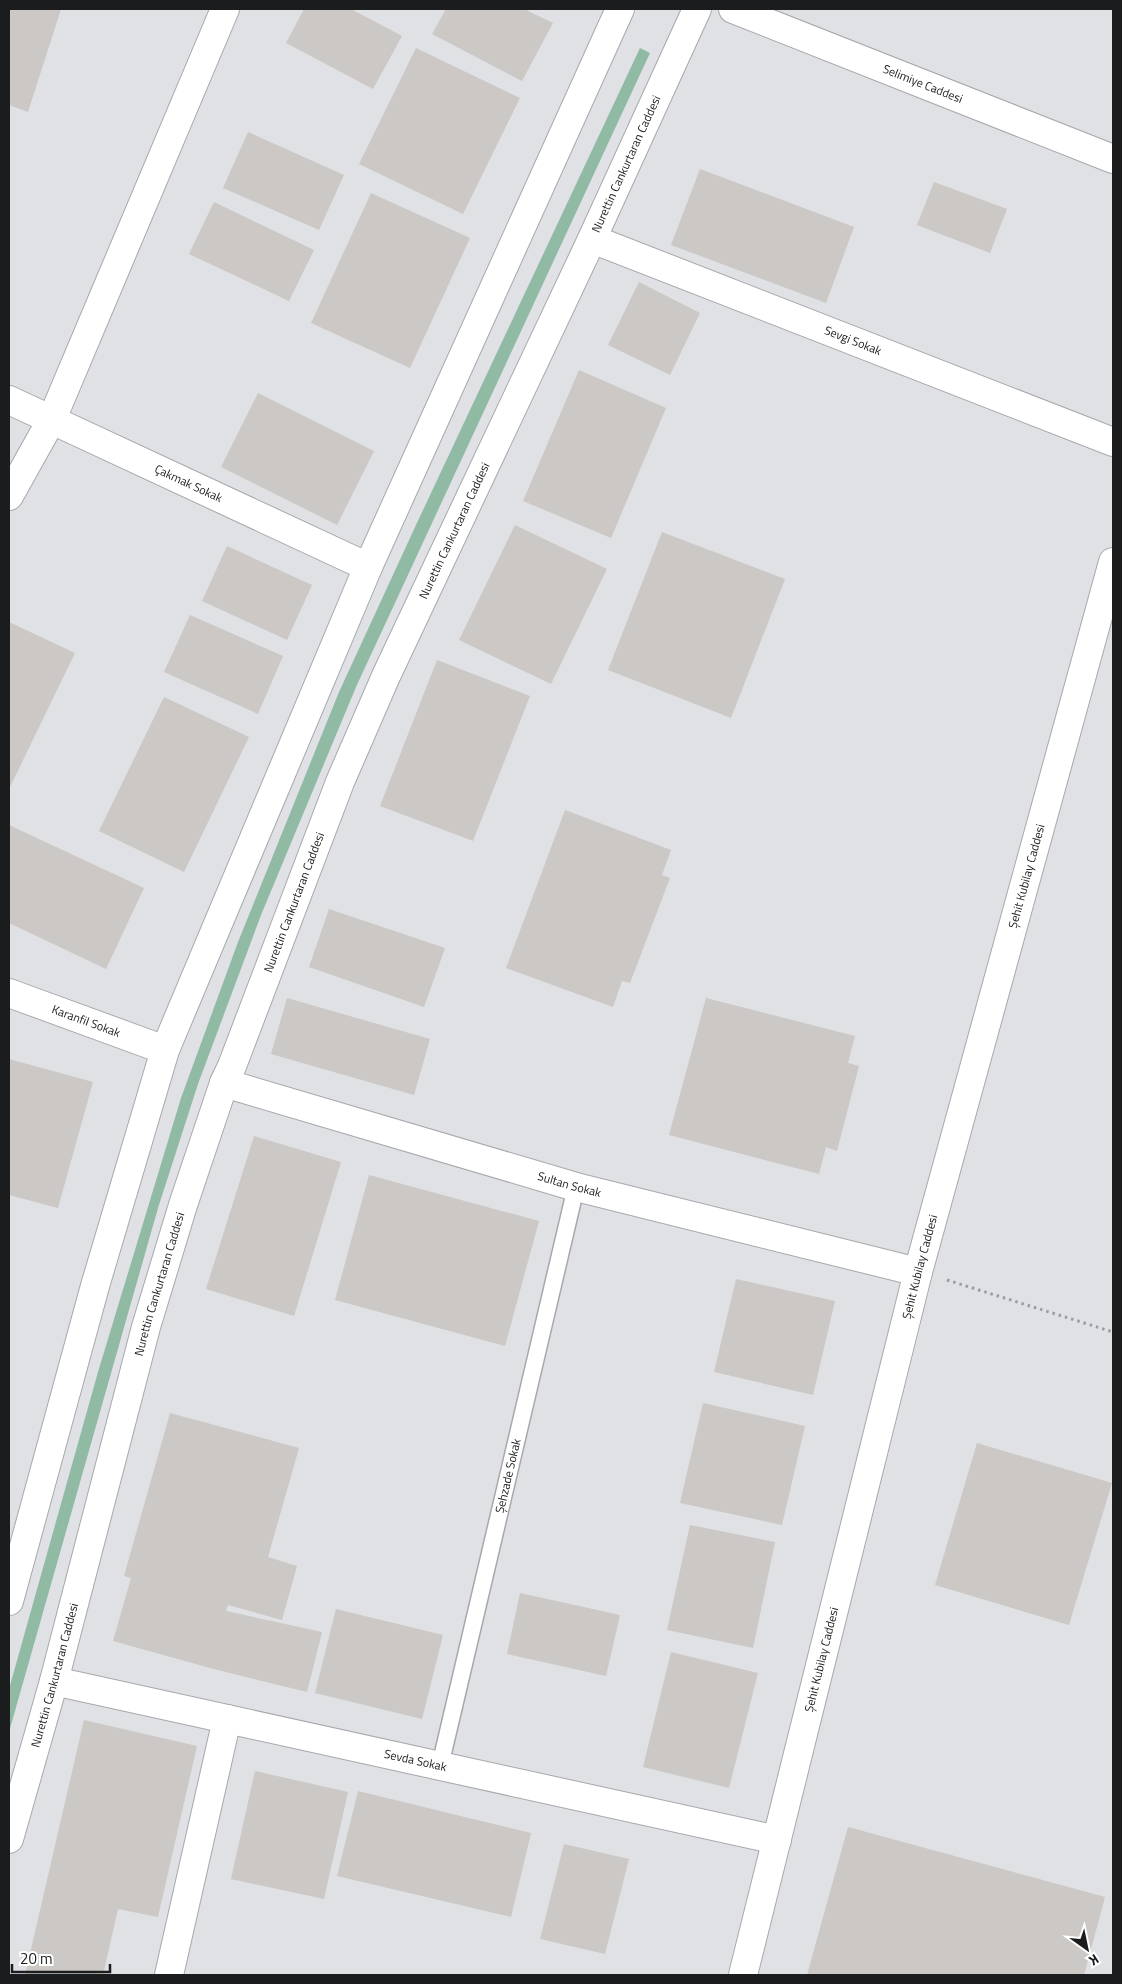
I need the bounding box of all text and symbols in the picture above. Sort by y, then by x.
street label: Selimiye Caddesi [880,59,966,108]
street label: Nurettin Cankurtaran Caddesi [586,92,665,236]
street label: Sevgi Sokak [822,320,885,360]
street label: Çakmak Sokak [152,459,226,507]
street label: Nurettin Cankurtaran Caddesi [414,459,494,602]
street label: Şehit Kubilay Caddesi [1003,822,1050,930]
street label: Nurettin Cankurtaran Caddesi [258,829,329,975]
street label: Karanfil Sokak [49,999,123,1042]
street label: Sultan Sokak [535,1166,604,1202]
street label: Nurettin Cankurtaran Caddesi [129,1210,189,1358]
street label: Şehit Kubilay Caddesi [897,1212,942,1321]
street label: Şehzade Sokak [490,1436,526,1515]
street label: Nurettin Cankurtaran Caddesi [26,1601,83,1750]
street label: Şehit Kubilay Caddesi [799,1605,843,1714]
street label: Sevda Sokak [382,1744,449,1776]
north arrow [1062,1924,1112,1974]
scale bar [12,1942,110,1974]
text: 20 m [20,1947,53,1970]
text: K [1085,1949,1104,1972]

